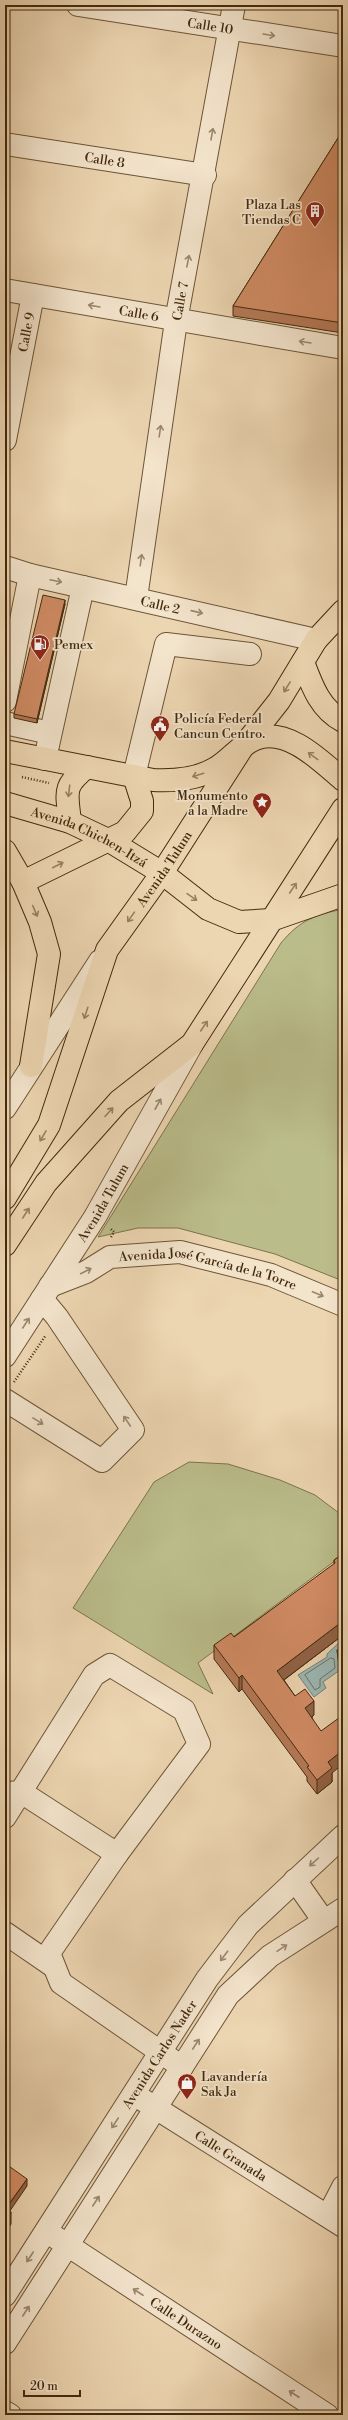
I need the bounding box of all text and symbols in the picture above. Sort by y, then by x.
street label: Calle 10 [186,15,235,38]
one-way arrow [262,31,275,39]
one-way arrow [208,127,216,140]
street label: Calle 8 [83,149,126,171]
place label: Plaza Las Tiendas C [242,197,301,228]
building icon: Plaza Las Tiendas C [304,200,326,228]
one-way arrow [184,255,192,268]
street label: Calle 7 [169,280,192,322]
one-way arrow [87,302,100,310]
street label: Calle 6 [118,303,160,325]
street label: Calle 9 [15,311,39,354]
one-way arrow [298,338,311,346]
one-way arrow [156,425,164,438]
one-way arrow [137,554,145,567]
one-way arrow [49,577,62,585]
street label: Calle 2 [139,593,181,618]
one-way arrow [190,609,203,617]
fuel station icon: Pemex [29,633,51,661]
place label: Pemex [54,637,94,653]
one-way arrow [283,681,291,692]
place label: Policía Federal Cancun Centro. [174,711,265,742]
public building icon: Policía Federal Cancun Centro. [149,714,171,742]
one-way arrow [308,751,319,760]
one-way arrow [191,772,204,779]
one-way arrow [65,784,72,797]
place label: Monumento a la Madre [177,788,248,819]
place icon: Monumento a la Madre [251,791,273,819]
street label: Avenida Chichen-Itzá [28,804,150,871]
street label: Avenida Tulum [133,828,196,911]
one-way arrow [52,861,64,868]
one-way arrow [289,883,297,894]
one-way arrow [187,893,198,901]
one-way arrow [32,904,40,916]
one-way arrow [127,911,135,922]
one-way arrow [82,1007,89,1020]
one-way arrow [200,1021,208,1032]
one-way arrow [155,1098,163,1110]
one-way arrow [104,1107,113,1118]
one-way arrow [39,1130,47,1141]
street label: Avenida Tulum [74,1160,133,1246]
one-way arrow [23,1207,31,1219]
street label: Avenida José García de la Torre [117,1245,299,1294]
one-way arrow [80,1267,92,1274]
one-way arrow [311,1291,323,1298]
one-way arrow [22,1318,30,1329]
one-way arrow [123,1416,131,1427]
one-way arrow [32,1417,43,1425]
one-way arrow [309,1858,319,1867]
one-way arrow [276,1944,287,1952]
one-way arrow [220,1950,229,1961]
street label: Avenida Carlos Nader [119,1997,201,2113]
one-way arrow [193,2038,201,2050]
place label: Lavandería Sak Ja [201,2069,268,2100]
shop icon: Lavandería Sak Ja [176,2072,198,2100]
one-way arrow [111,2118,119,2129]
street label: Calle Granada [191,2128,270,2185]
one-way arrow [92,2196,100,2207]
one-way arrow [26,2251,34,2262]
one-way arrow [133,2288,144,2296]
street label: Calle Durazno [147,2294,225,2353]
one-way arrow [22,2305,30,2316]
scale bar [24,2372,80,2398]
text: 20 m [30,2379,58,2394]
one-way arrow [289,2390,300,2398]

